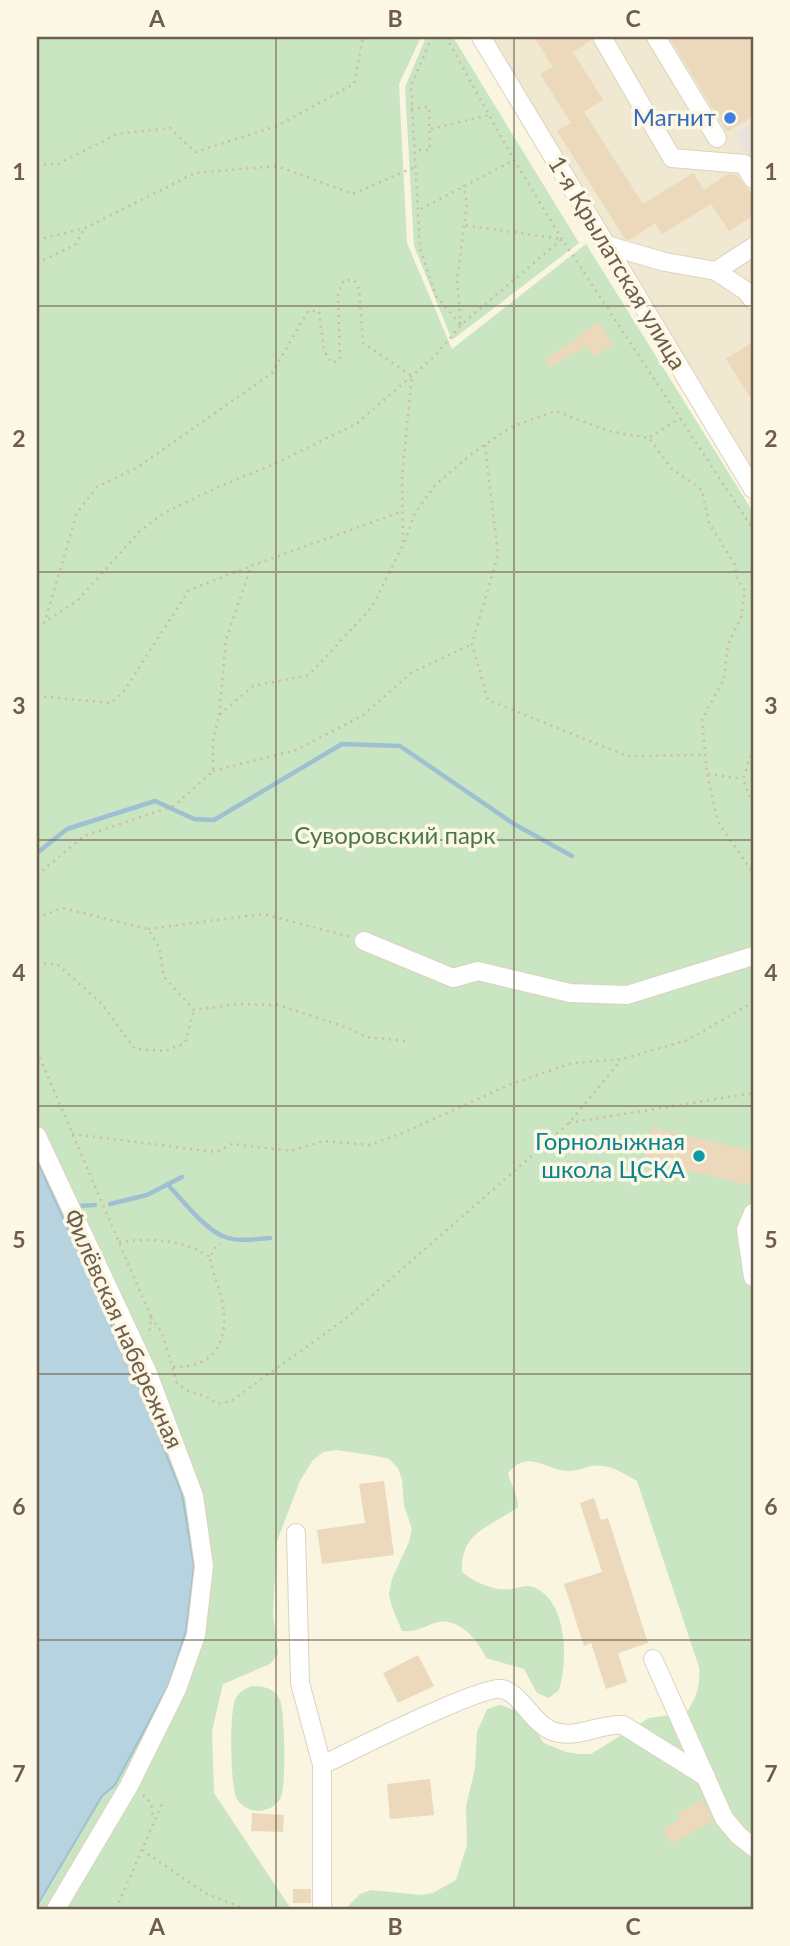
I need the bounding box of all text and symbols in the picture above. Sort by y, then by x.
text: A [148,4,166,32]
text: B [387,4,403,32]
text: C [625,4,641,32]
place label: Магнит [633,102,716,131]
marker: Магнит [722,110,738,126]
street label: 1-я Крылатская улица [543,150,694,374]
text: 1 [12,157,26,185]
text: 1 [764,157,778,185]
text: 2 [12,424,26,452]
text: 2 [764,424,778,452]
text: 3 [12,691,26,719]
text: 3 [764,691,778,719]
park label: Суворовский парк [294,820,496,849]
text: 4 [12,958,26,986]
text: 4 [764,958,778,986]
place label: Горнолыжная школа ЦСКА [535,1126,686,1183]
marker: Горнолыжная школа ЦСКА [691,1148,707,1164]
street label: Филёвская набережная [58,1204,190,1453]
text: 5 [12,1225,26,1253]
text: 5 [764,1225,778,1253]
text: 6 [12,1492,26,1520]
text: 6 [764,1492,778,1520]
text: 7 [12,1759,26,1787]
text: 7 [764,1759,778,1787]
text: A [148,1912,166,1940]
text: B [387,1912,403,1940]
text: C [625,1912,641,1940]

